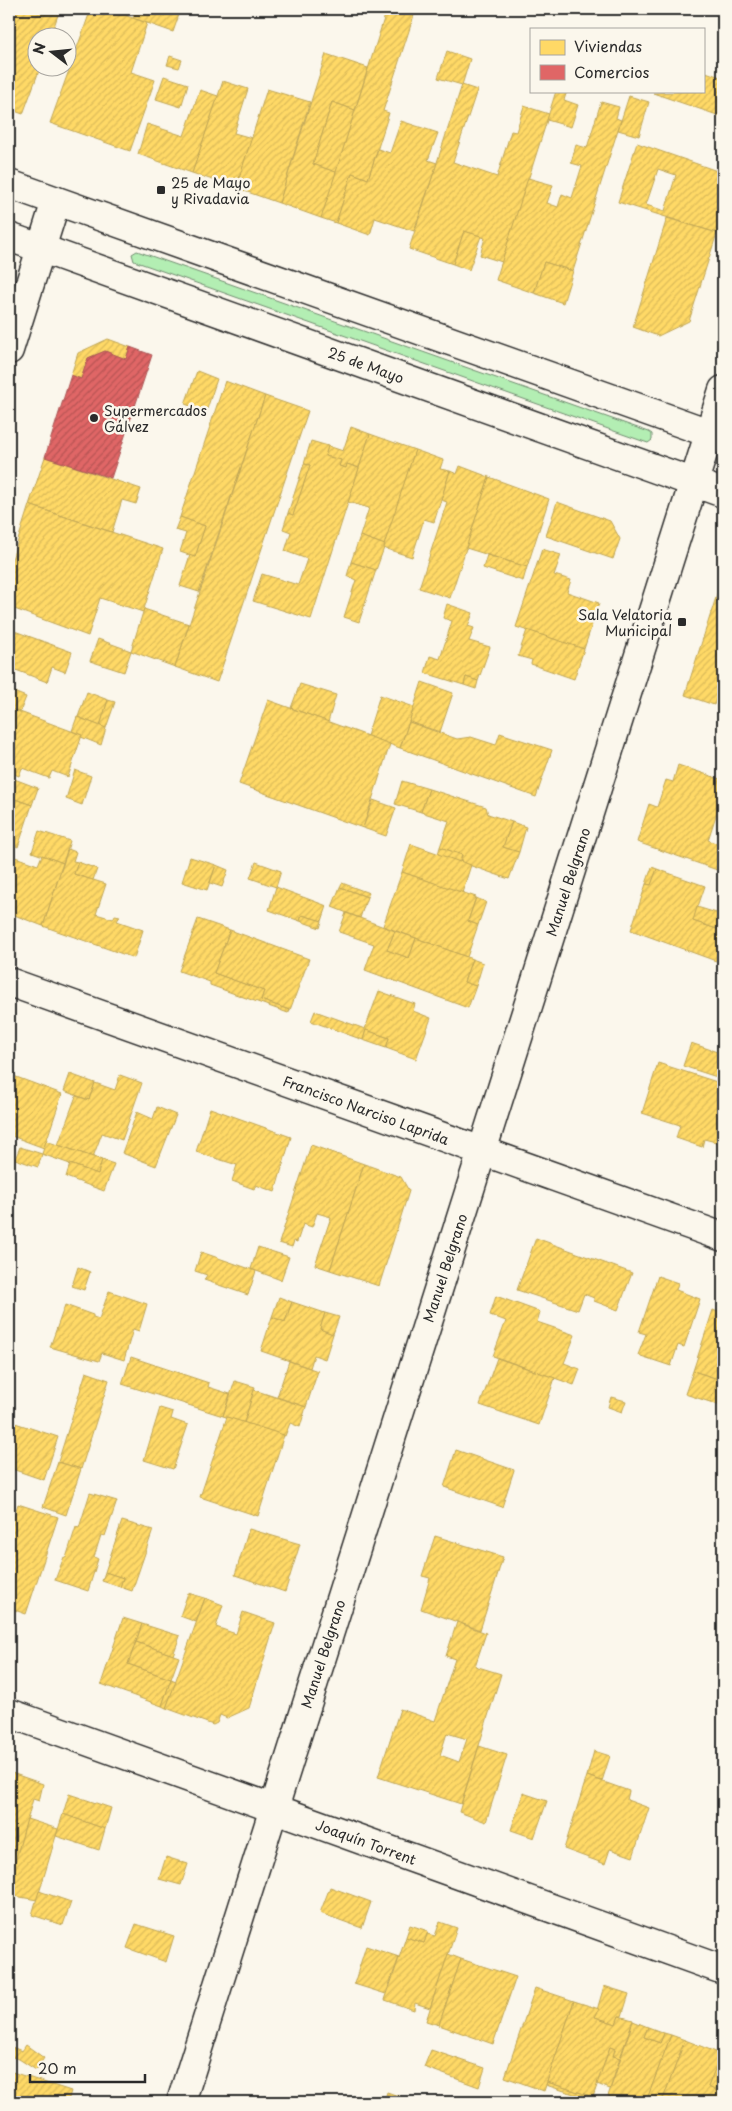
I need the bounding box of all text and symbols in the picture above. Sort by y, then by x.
north arrow [28,28,78,78]
legend [530,28,704,92]
text: Viviendas [574,34,642,57]
text: N [27,40,51,57]
text: Comercios [574,60,650,83]
place label: 25 de Mayo y Rivadavia [171,172,250,209]
marker: 25 de Mayo y Rivadavia [155,184,167,196]
street label: 25 de Mayo [325,342,407,388]
place label: Supermercados Gálvez [104,400,207,437]
marker: Supermercados Gálvez [88,412,100,424]
place label: Sala Velatoria Municipal [578,604,672,641]
marker: Sala Velatoria Municipal [676,616,688,628]
street label: Manuel Belgrano [541,825,596,939]
street label: Francisco Narciso Laprida [280,1070,452,1150]
street label: Manuel Belgrano [418,1211,473,1325]
street label: Manuel Belgrano [296,1597,351,1711]
street label: Joaquín Torrent [313,1814,419,1870]
scale bar [30,2051,145,2083]
text: 20 m [38,2056,77,2079]

